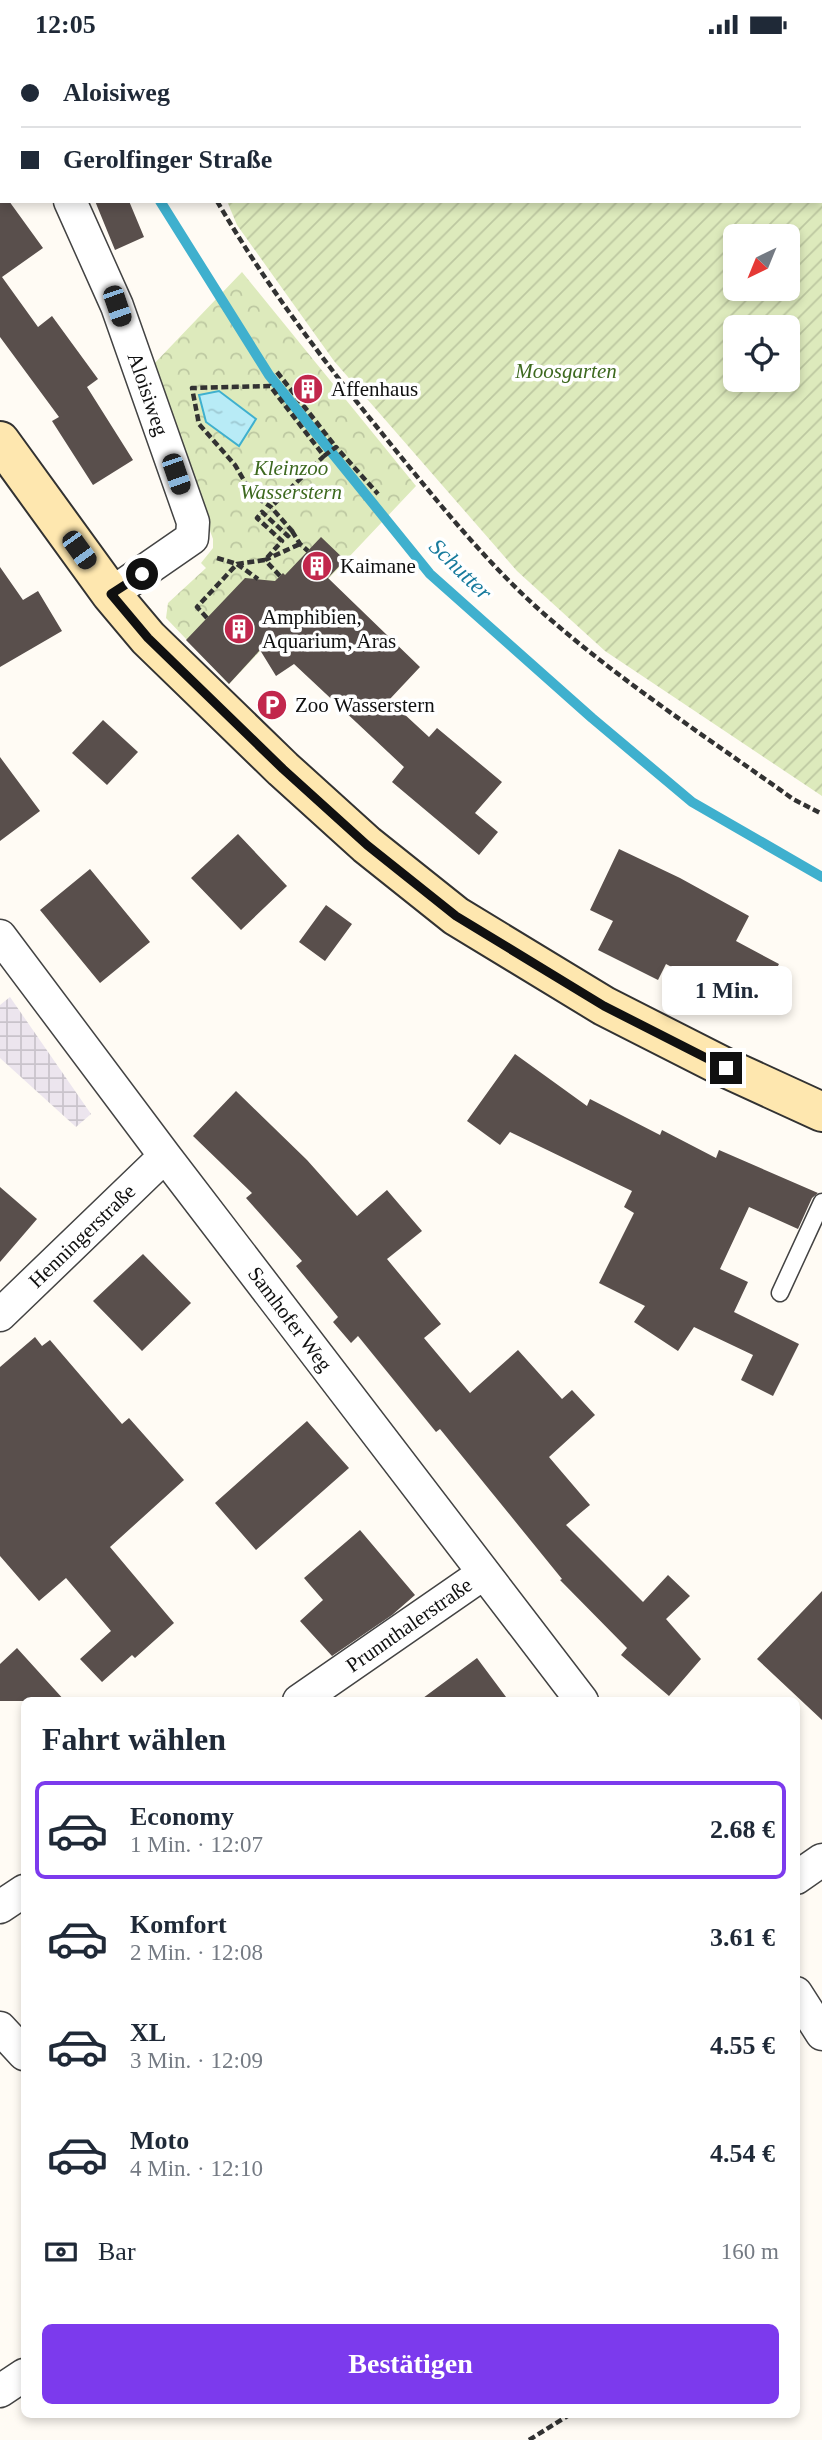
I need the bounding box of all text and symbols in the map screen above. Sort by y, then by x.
text: 12:05 [35,10,96,39]
text: Aloisiweg [63,78,170,107]
text: Gerolfinger Straße [63,145,272,174]
north arrow [723,224,800,301]
map controls [723,224,800,392]
car [101,283,134,329]
button: locate [723,315,800,392]
street label: Aloisiweg [123,349,174,439]
park label: Moosgarten [514,359,617,383]
building icon: Affenhaus [291,372,325,406]
place label: Affenhaus [331,377,418,401]
car [160,451,193,497]
park label: Kleinzoo Wasserstern [240,456,342,504]
car [59,527,100,573]
water label: Schutter [424,534,498,606]
building icon: Kaimane [300,549,334,583]
place label: Kaimane [340,554,416,578]
route start [126,558,158,590]
place label: Amphibien, Aquarium, Aras [262,605,396,653]
building icon: Amphibien, Aquarium, Aras [222,612,256,646]
parking icon: Zoo Wasserstern [255,688,289,722]
place label: Zoo Wasserstern [295,693,435,717]
callout: 1 Min. [661,967,791,1016]
text: 1 Min. [695,978,759,1003]
route end [710,1052,742,1084]
street label: Henningerstraße [24,1179,140,1293]
street label: Samhofer Weg [243,1262,337,1376]
street label: Prunnthalerstraße [341,1573,477,1677]
text: Fahrt wählen [42,1721,226,1757]
icon: car [46,1799,109,1862]
text: Economy [130,1802,234,1831]
text: 2.68 € [710,1815,775,1844]
text: 1 Min. · 12:07 [130,1832,263,1857]
icon: car [46,1907,109,1970]
text: Komfort [130,1910,227,1939]
text: 3.61 € [710,1923,775,1952]
text: 2 Min. · 12:08 [130,1940,263,1965]
icon: car [46,2015,109,2078]
text: XL [130,2018,166,2047]
text: 4.55 € [710,2031,775,2060]
text: 3 Min. · 12:09 [130,2048,263,2073]
icon: car [46,2123,109,2186]
text: Moto [130,2126,189,2155]
text: 4.54 € [710,2139,775,2168]
text: 4 Min. · 12:10 [130,2156,263,2181]
icon: cash [42,2233,80,2271]
text: Bar [98,2237,136,2266]
text: 160 m [721,2239,779,2264]
button: Bestätigen [42,2324,779,2404]

